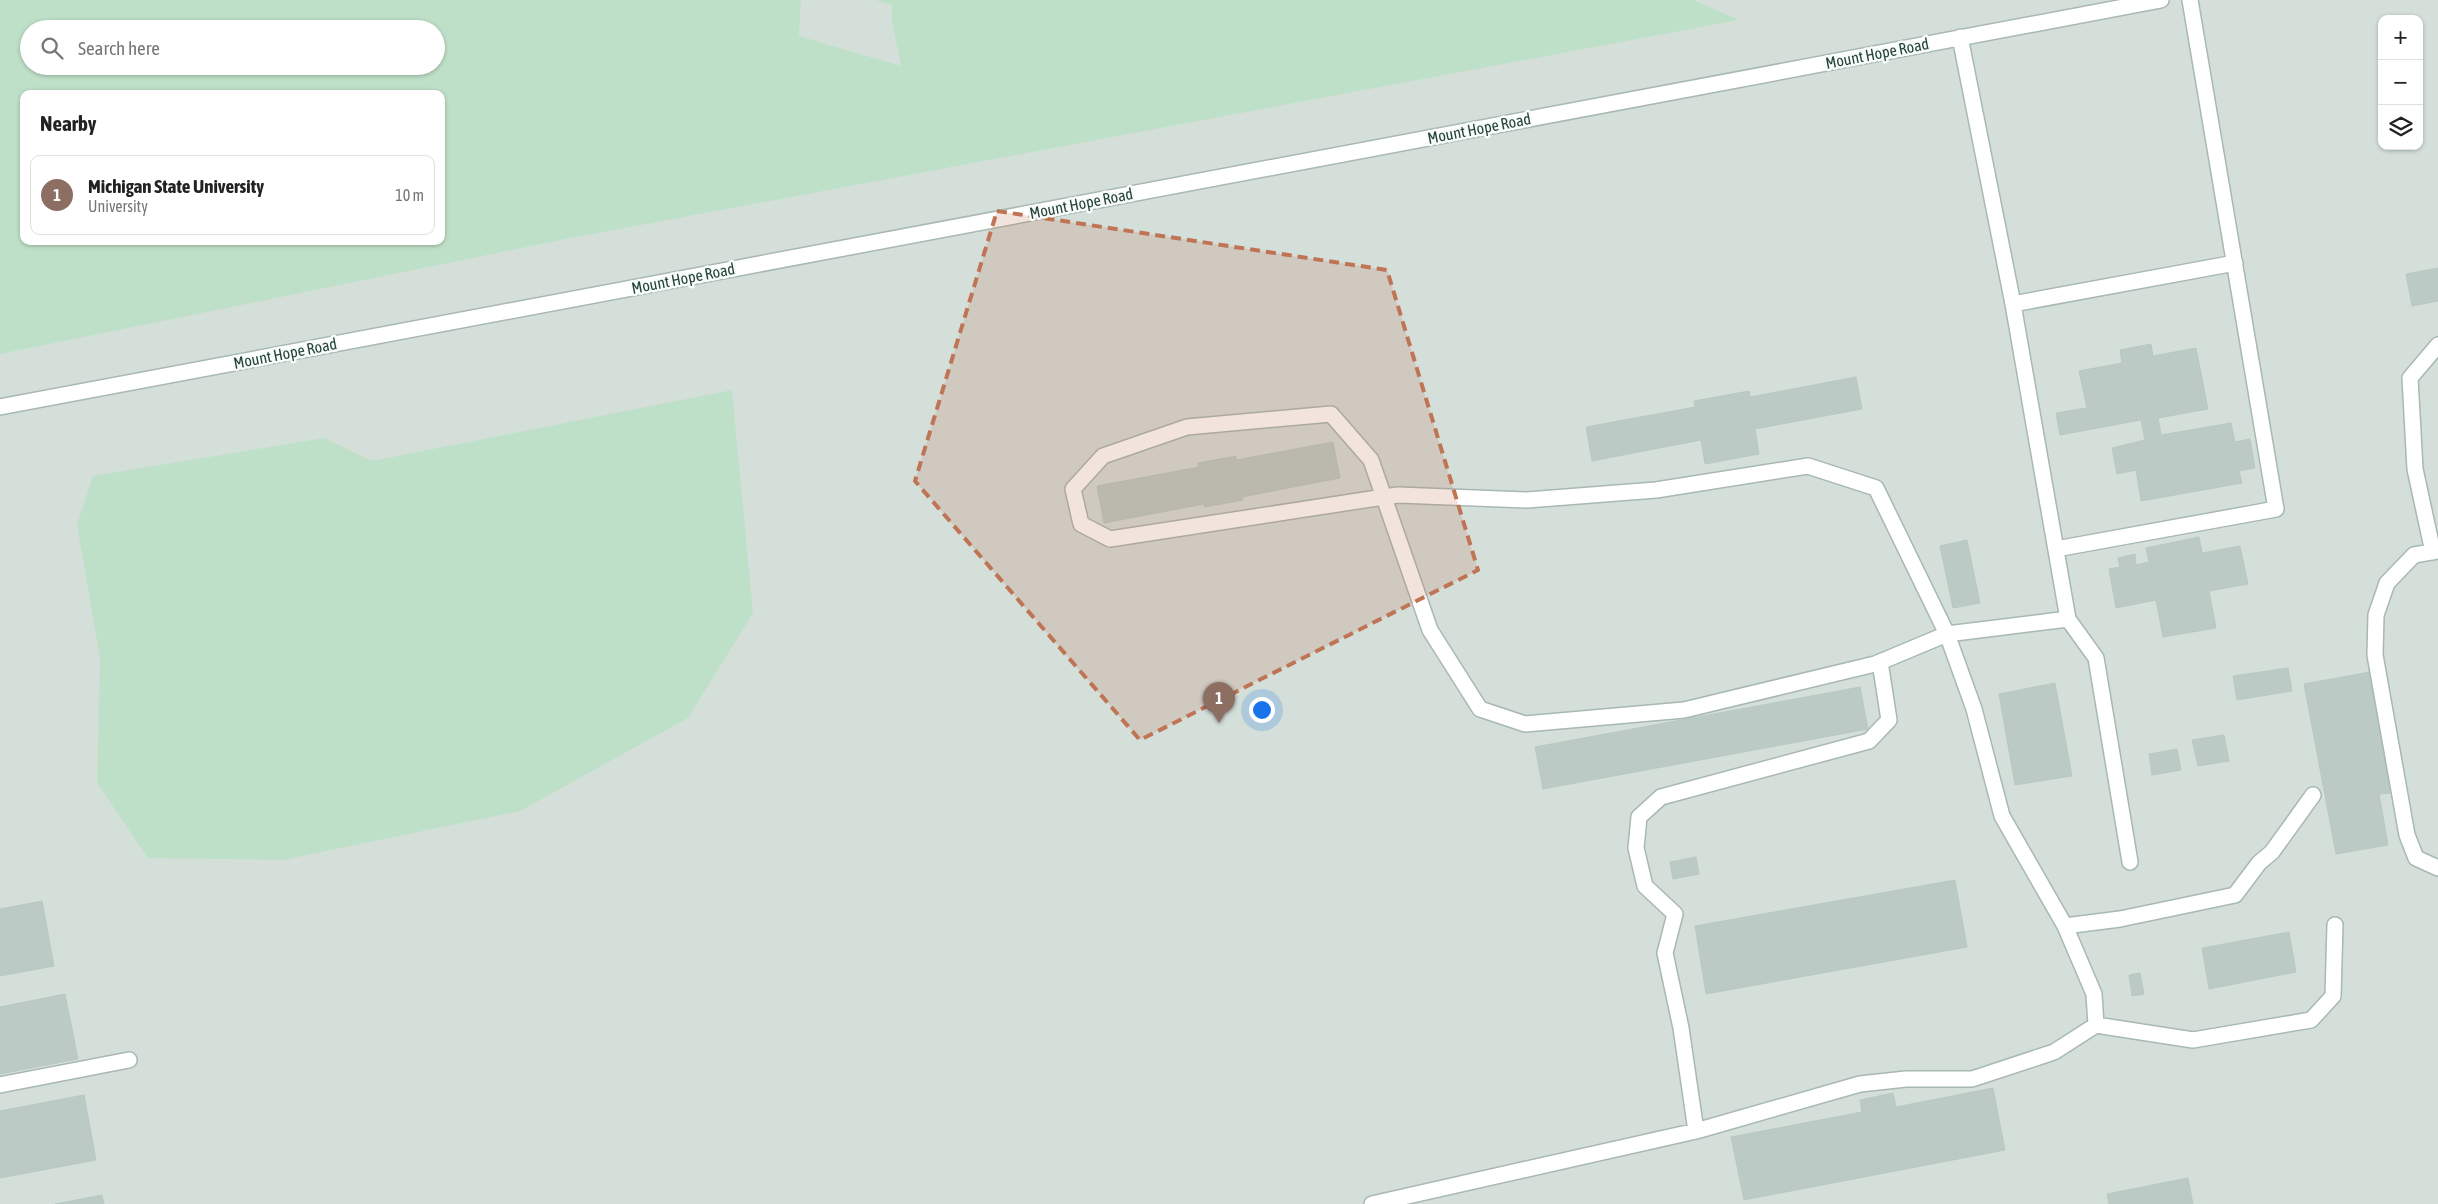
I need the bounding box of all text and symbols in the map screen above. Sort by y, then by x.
map controls [2378,15,2423,150]
button: + [2378,15,2423,60]
search box [20,20,445,75]
icon: search [38,34,66,62]
street label: Mount Hope Road [1824,34,1930,73]
text: Search here [78,37,160,59]
button: − [2378,60,2423,105]
button: layers [2378,105,2423,150]
street label: Mount Hope Road [1426,109,1532,148]
text: Nearby [40,111,96,135]
text: Michigan State University [88,175,264,197]
street label: Mount Hope Road [1028,184,1134,223]
text: 1 [53,186,61,204]
text: 10 m [395,186,424,204]
text: University [88,197,148,215]
street label: Mount Hope Road [630,259,736,298]
street label: Mount Hope Road [232,334,338,373]
pin: 1 [1203,682,1235,723]
your location [1249,697,1275,723]

